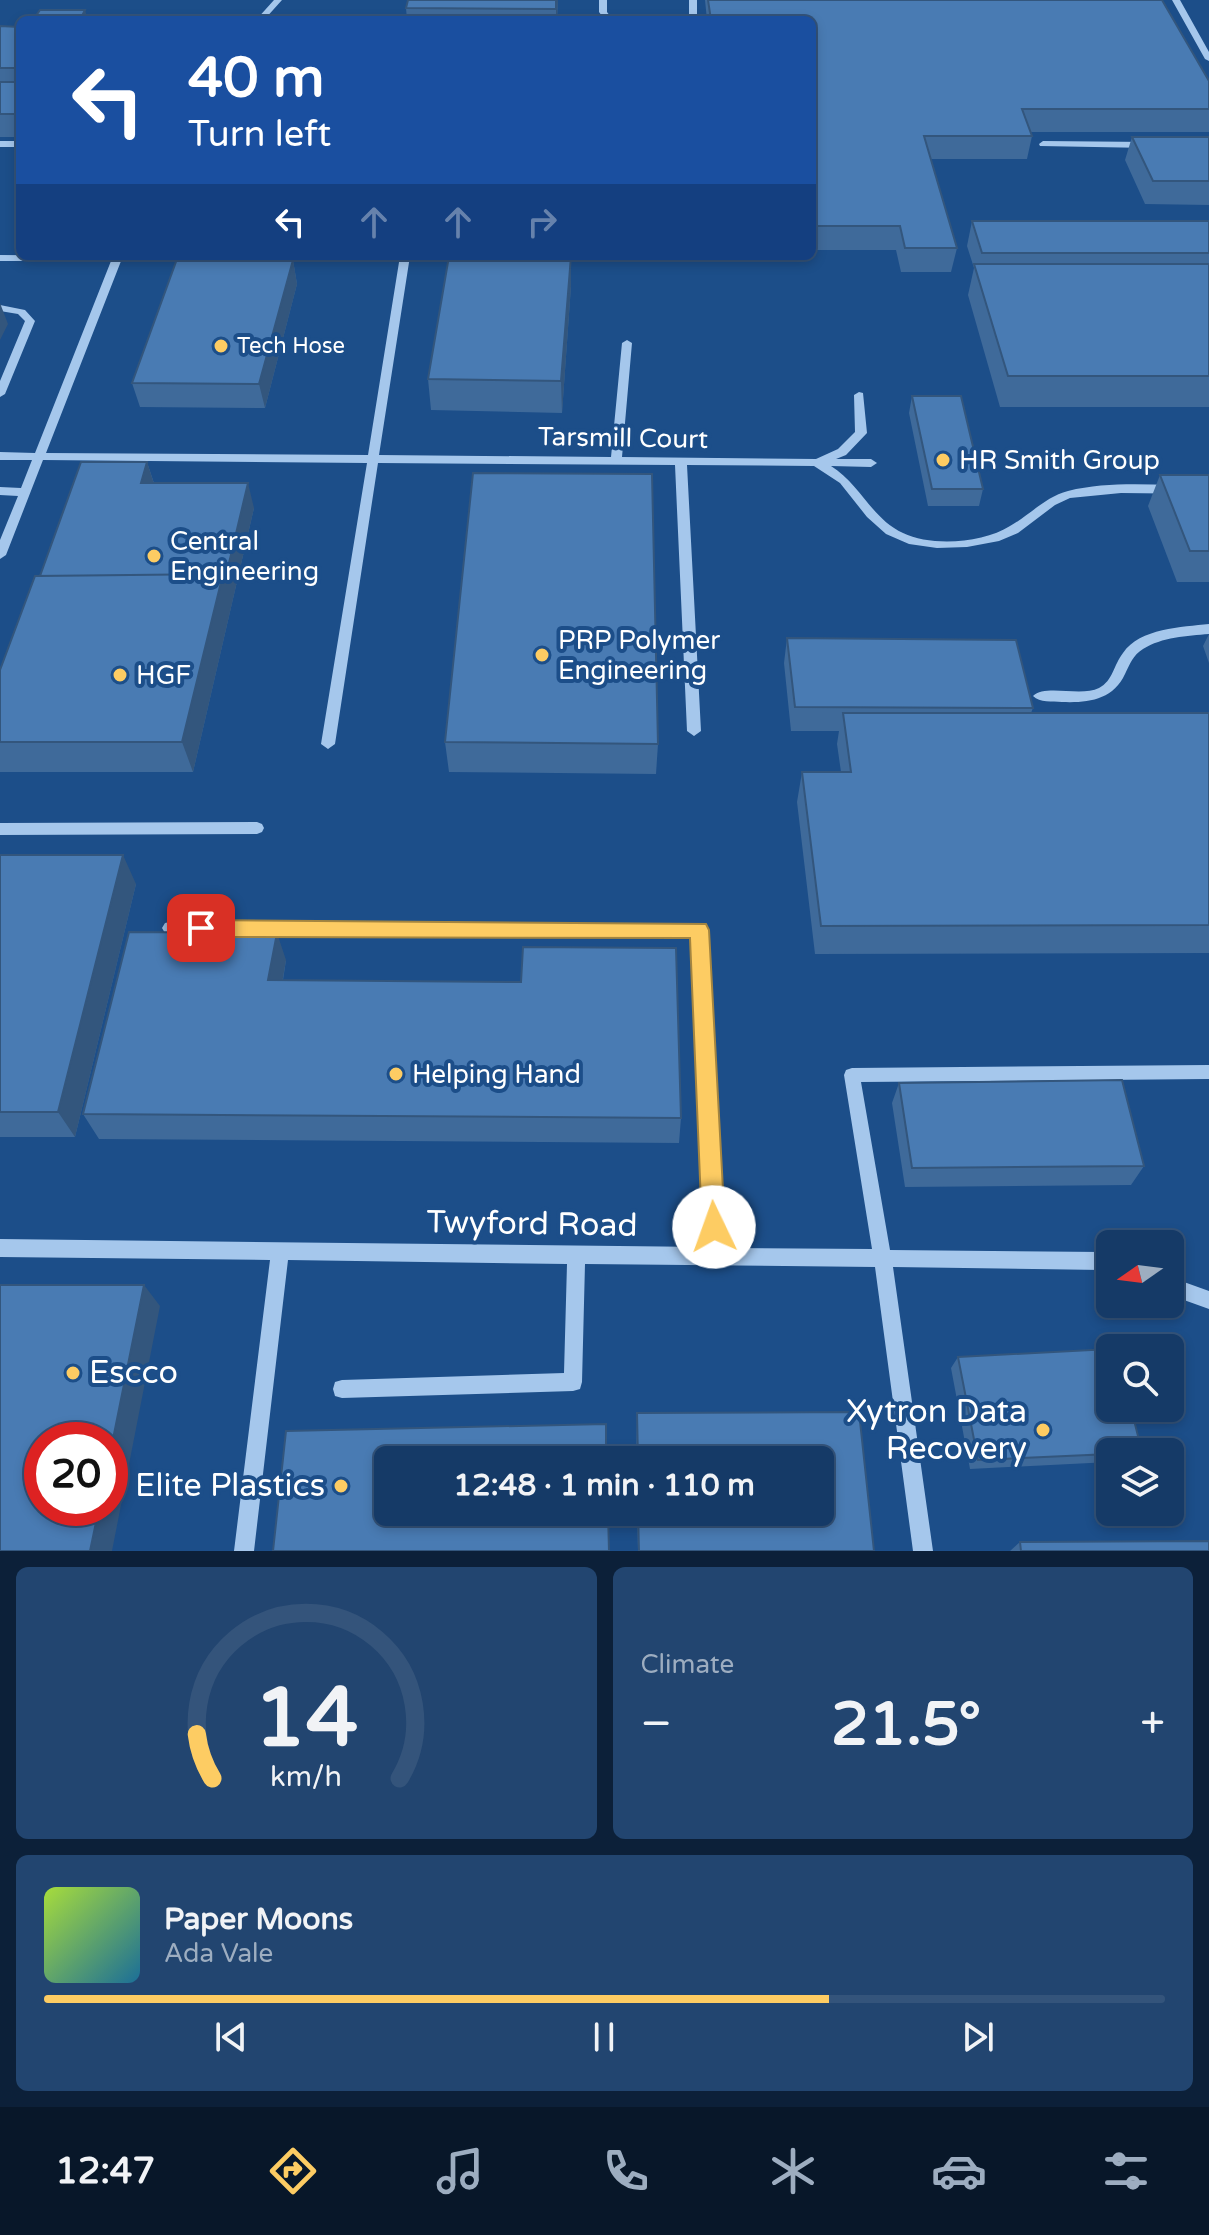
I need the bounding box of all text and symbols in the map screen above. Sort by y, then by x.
text: 40 m [188,45,324,112]
icon: left [56,48,160,152]
text: Turn left [188,113,331,156]
icon: left [268,200,312,244]
icon: ahead [352,200,396,244]
icon: ahead [436,200,480,244]
icon: right [520,200,564,244]
place label: Tech Hose [237,333,345,359]
marker: Tech Hose [212,337,230,355]
street label: Tarsmill Court [538,421,708,455]
place label: HR Smith Group [959,445,1160,476]
marker: HR Smith Group [934,451,952,469]
place label: Central Engineering [170,526,319,587]
marker: Central Engineering [145,547,163,565]
place label: PRP Polymer Engineering [558,625,720,686]
marker: PRP Polymer Engineering [533,646,551,664]
place label: HGF [136,660,191,691]
marker: HGF [111,666,129,684]
pin [167,894,235,962]
icon: arrive [179,906,223,950]
place label: Helping Hand [412,1059,581,1090]
marker: Helping Hand [387,1065,405,1083]
position arrow [672,1185,756,1269]
street label: Twyford Road [426,1203,638,1245]
north arrow [1096,1230,1184,1318]
map controls [1096,1230,1184,1526]
button: search [1096,1334,1184,1422]
place label: Escco [89,1354,178,1392]
marker: Escco [64,1364,82,1382]
place label: Xytron Data Recovery [846,1393,1027,1468]
marker: Xytron Data Recovery [1034,1421,1052,1439]
speed limit sign: 20 [24,1422,128,1526]
button: layers [1096,1438,1184,1526]
place label: Elite Plastics [135,1467,325,1505]
text: 12:48 · 1 min · 110 m [453,1467,755,1504]
marker: Elite Plastics [332,1477,350,1495]
text: Climate [641,1649,734,1680]
text: 14 [254,1669,358,1769]
text: 21.5° [831,1689,981,1761]
text: − [641,1698,672,1751]
text: + [1140,1698,1165,1751]
text: km/h [270,1760,342,1794]
text: Paper Moons [164,1901,353,1938]
text: Ada Vale [164,1938,273,1969]
icon: previous [209,2015,253,2059]
icon: pause [582,2015,626,2059]
icon: next [956,2015,1000,2059]
icon: directions [265,2143,321,2199]
icon: music [432,2143,488,2199]
icon: phone [598,2143,654,2199]
icon: climate [765,2143,821,2199]
icon: car [931,2143,987,2199]
icon: filters [1098,2143,1154,2199]
text: 12:47 [55,2150,155,2193]

